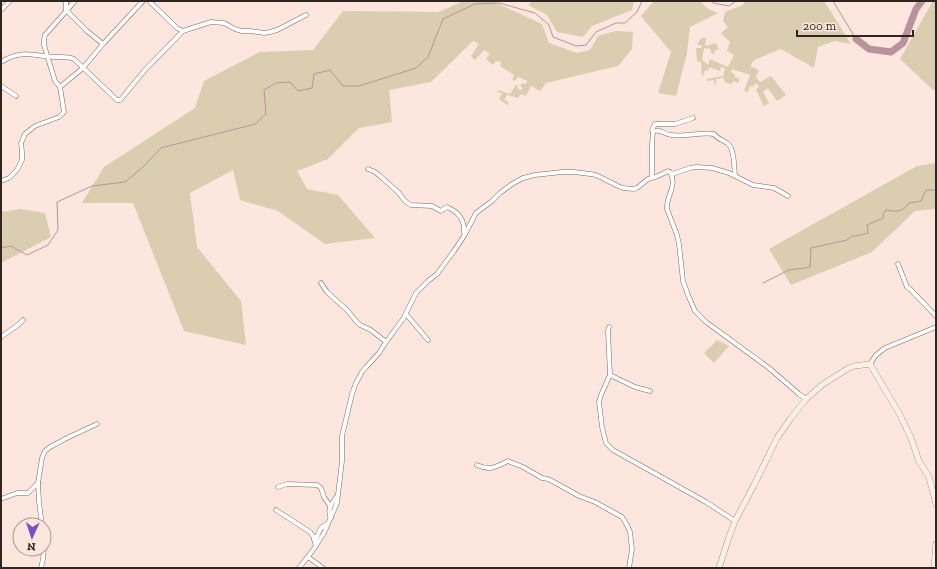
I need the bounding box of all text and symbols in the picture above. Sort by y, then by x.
scale bar [797,12,913,38]
text: 200 m [803,19,837,33]
north arrow [12,517,52,557]
text: N [26,540,36,553]

